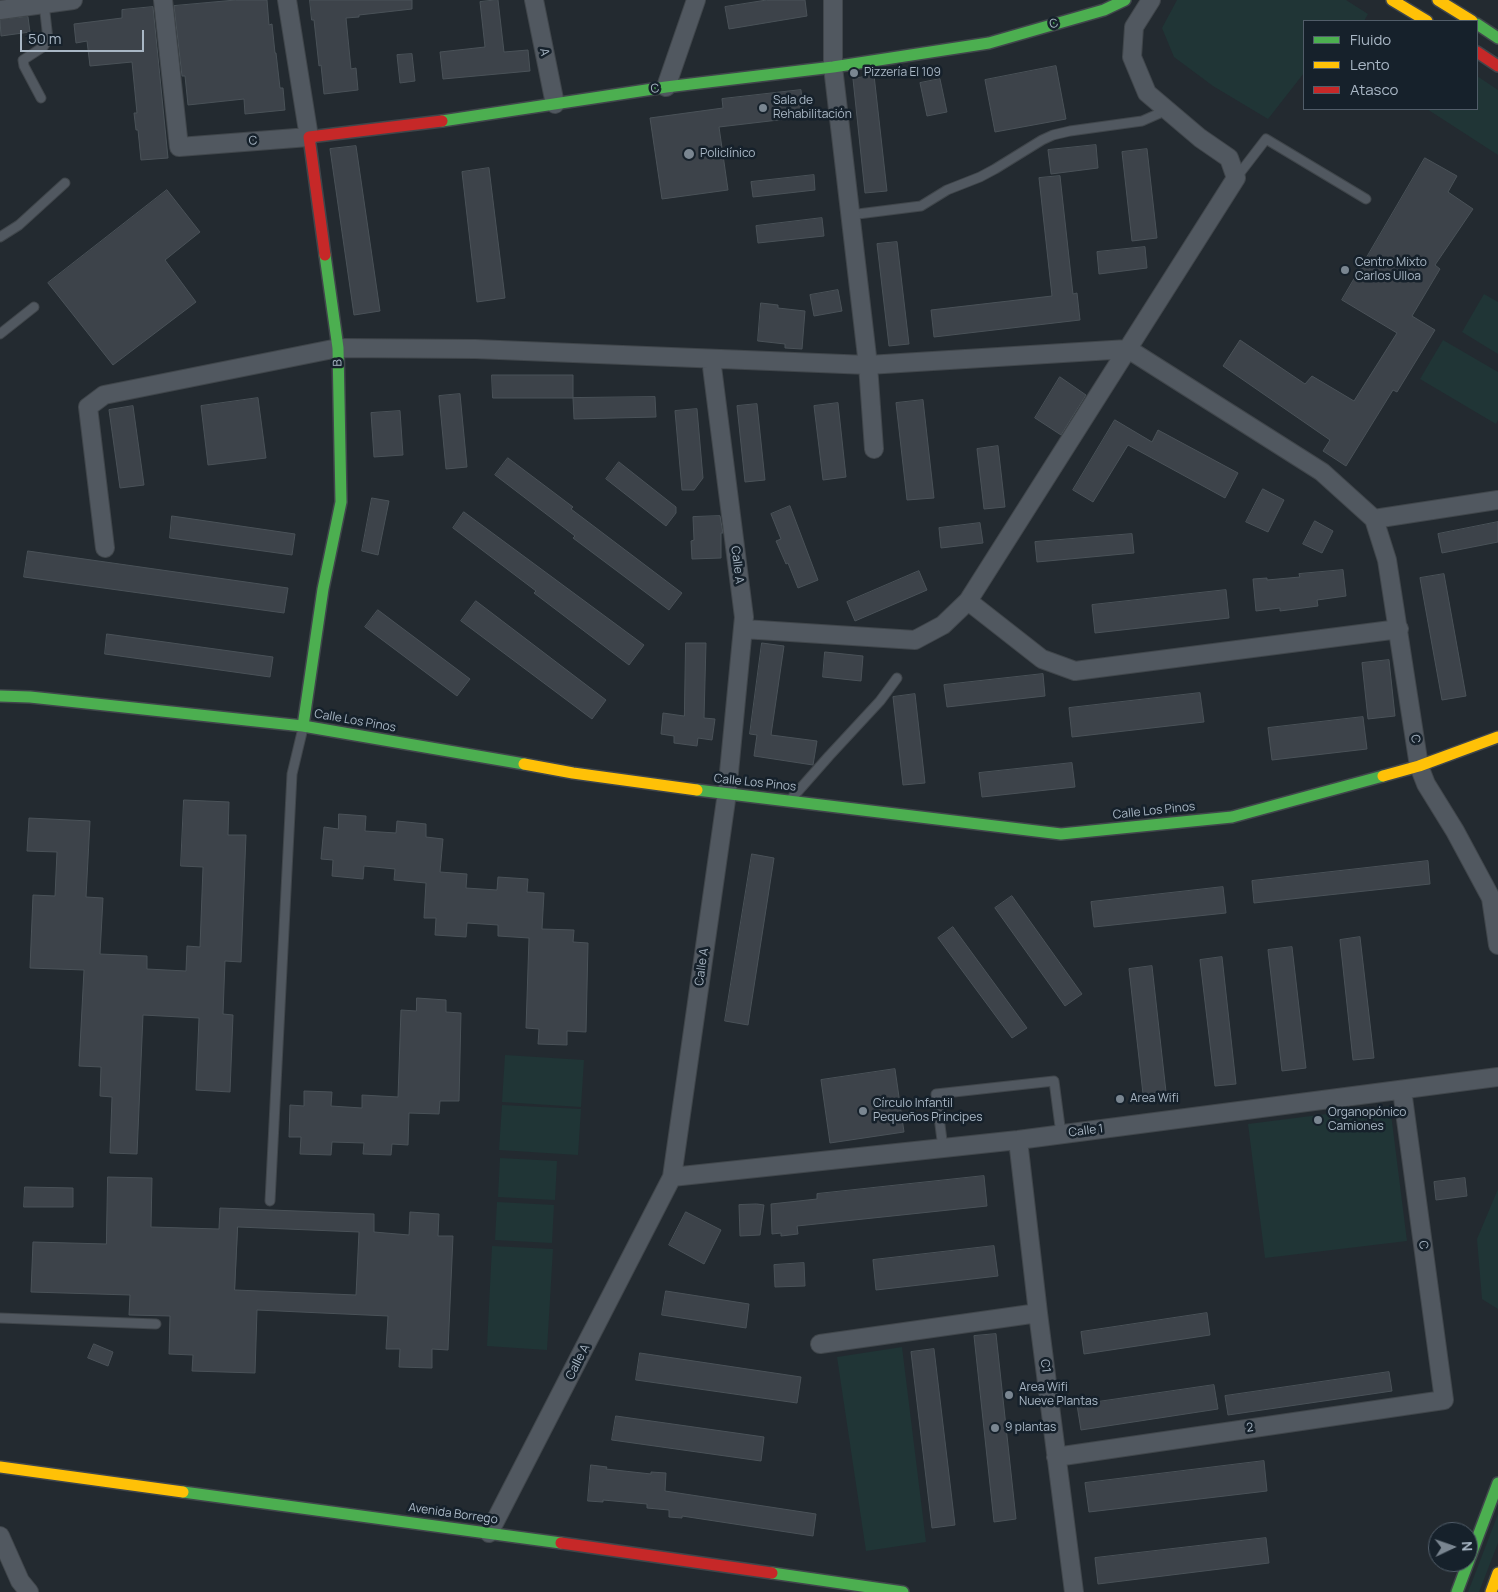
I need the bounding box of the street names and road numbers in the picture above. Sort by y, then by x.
street label: C [1048,16,1060,32]
street label: A [536,47,552,57]
street label: C [650,81,660,97]
street label: C [248,134,258,148]
street label: B [331,359,345,367]
street label: Calle A [728,545,746,585]
street label: Calle Los Pinos [313,707,397,735]
street label: C [1407,734,1423,744]
street label: Calle Los Pinos [713,772,797,794]
street label: Calle Los Pinos [1112,800,1196,822]
street label: Calle A [692,947,712,987]
street label: Calle 1 [1068,1122,1104,1140]
street label: C [1415,1240,1431,1250]
street label: Calle A [563,1342,593,1382]
street label: C1 [1037,1359,1053,1373]
street label: 2 [1246,1420,1254,1436]
street label: Avenida Borrego [407,1501,499,1527]

